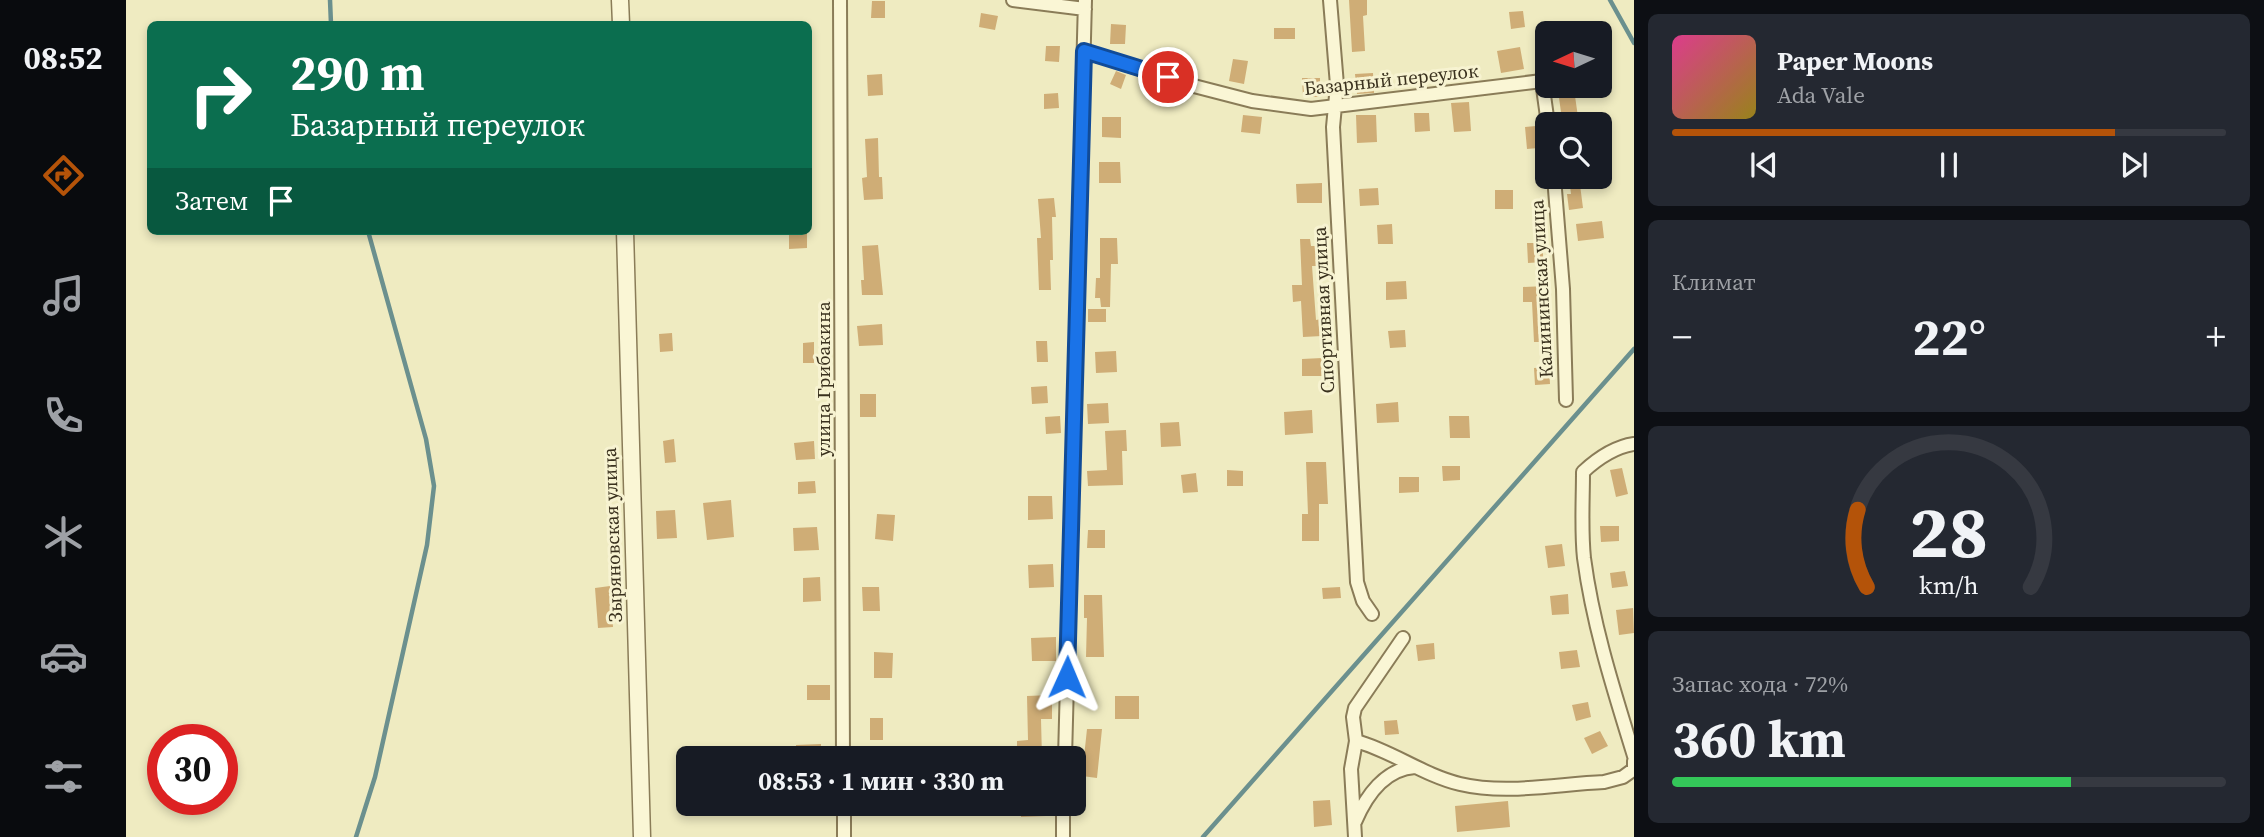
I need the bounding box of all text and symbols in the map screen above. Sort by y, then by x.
north arrow [1535,21,1612,98]
map controls [1535,21,1612,189]
text: 08:52 [24,36,102,80]
text: 290 m [290,39,425,106]
text: Paper Moons [1777,43,1933,79]
pin [1138,47,1198,107]
icon: right [175,49,266,140]
street label: Базарный переулок [1303,57,1480,101]
icon: arrive [1149,58,1187,96]
text: Ada Vale [1777,79,1865,111]
text: Базарный переулок [290,103,585,147]
button: search [1535,112,1612,189]
icon: previous [1745,146,1783,184]
icon: pause [1930,146,1968,184]
icon: next [2115,146,2153,184]
icon: directions [39,151,88,200]
icon: arrive [262,182,300,220]
text: Затем [175,183,248,219]
street label: Калининская улица [1523,199,1559,379]
street label: Спортивная улица [1306,226,1340,394]
text: Климат [1672,266,1756,298]
icon: music [39,271,88,320]
street label: улица Грибакина [810,301,836,457]
text: 22° [1912,301,1986,372]
text: − [1672,311,1692,363]
text: + [2206,311,2226,363]
icon: phone [39,391,88,440]
street label: Зыряновская улица [596,447,628,623]
text: 28 [1910,483,1988,582]
icon: climate [39,512,88,561]
text: km/h [1919,568,1979,602]
icon: car [39,632,88,681]
position arrow [1030,640,1104,714]
text: Запас хода · 72% [1672,668,1848,700]
text: 360 km [1672,703,1846,774]
speed limit sign: 30 [147,724,238,815]
icon: filters [39,752,88,801]
text: 08:53 · 1 мин · 330 m [758,763,1004,799]

